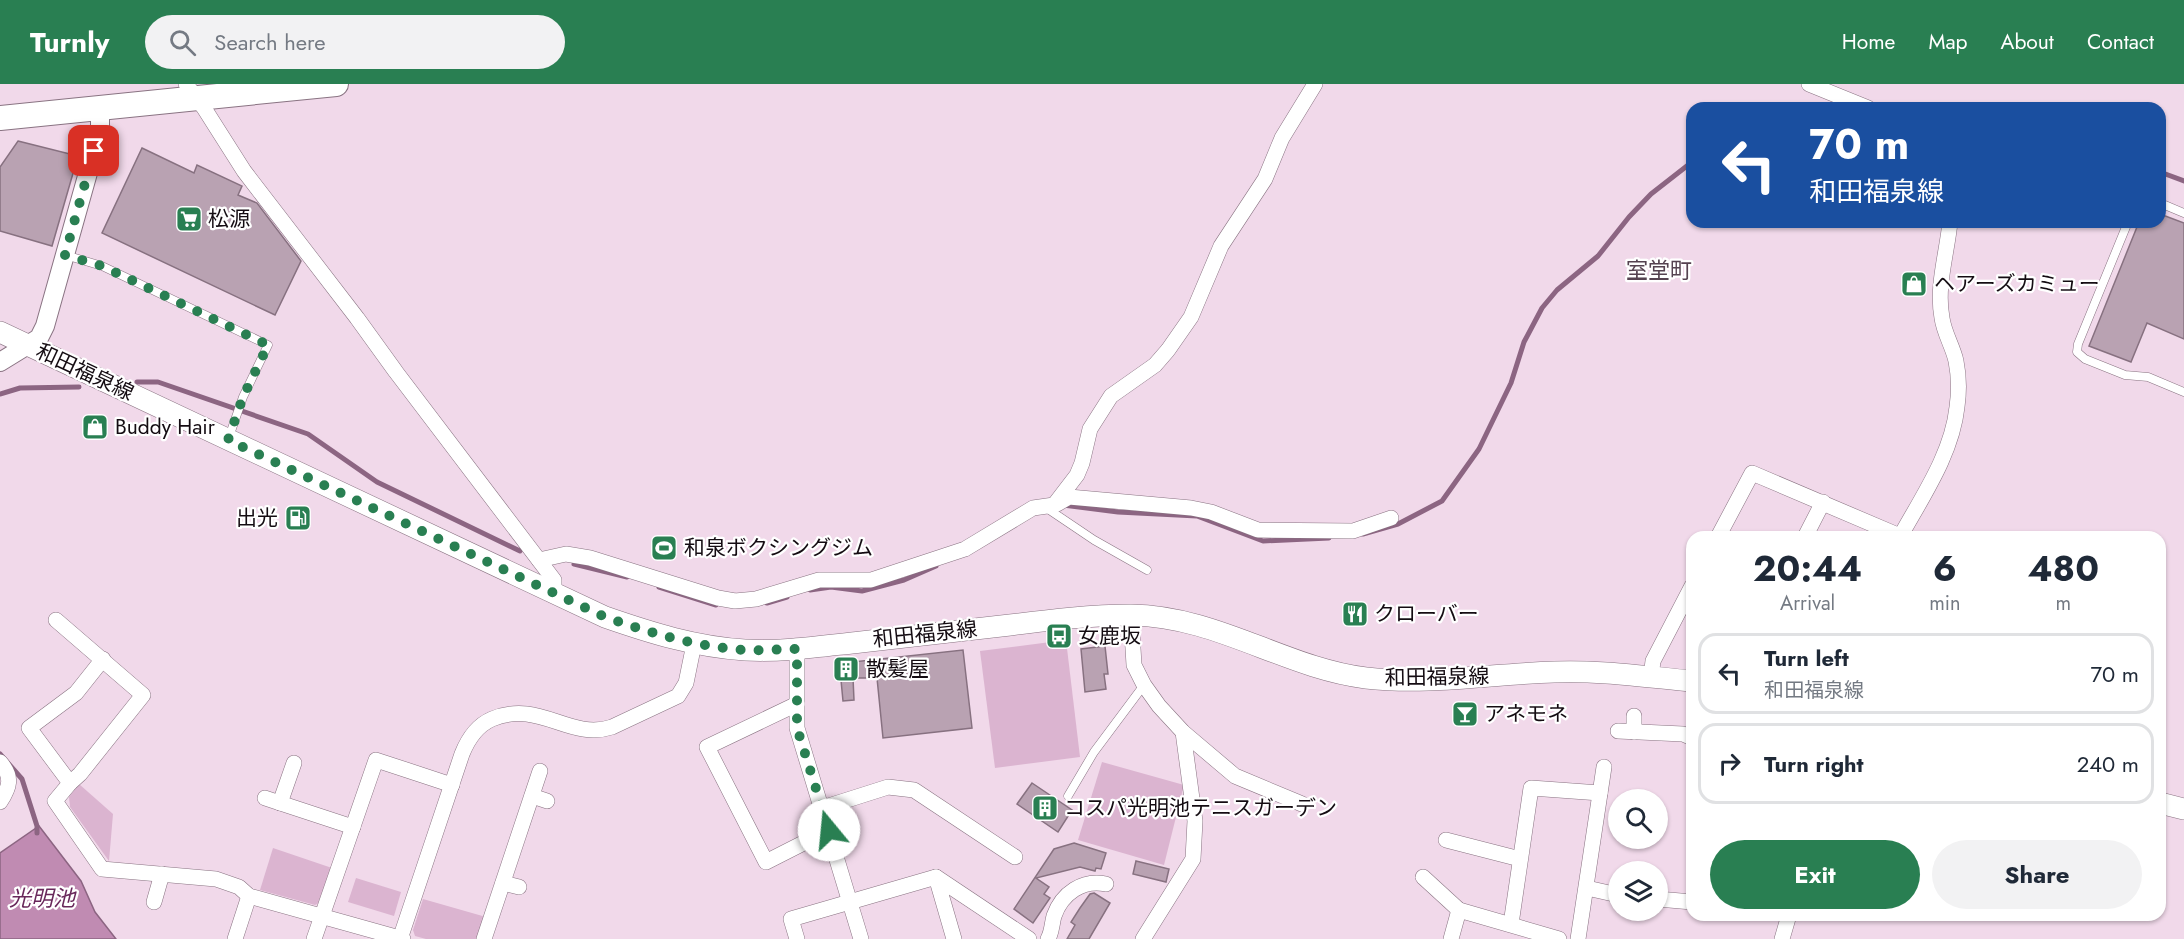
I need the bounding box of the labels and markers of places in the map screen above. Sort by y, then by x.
pin [68,125,119,176]
supermarket icon: 松源 [174,204,204,234]
place label: 松源 [208,204,250,234]
shop icon: ヘアーズカミュー [1899,269,1929,299]
place label: ヘアーズカミュー [1934,269,2100,299]
shop icon: Buddy Hair [80,412,110,442]
place label: Buddy Hair [115,412,216,442]
place label: 出光 [236,503,278,533]
fuel station icon: 出光 [283,503,313,533]
sports icon: 和泉ボクシングジム [649,533,679,563]
place label: 和泉ボクシングジム [684,533,873,563]
restaurant icon: クローバー [1340,599,1370,629]
place label: クローバー [1374,599,1479,629]
bus stop icon: 女鹿坂 [1044,621,1074,651]
place label: 女鹿坂 [1078,621,1141,651]
building icon: 散髪屋 [831,654,861,684]
place label: 散髪屋 [866,654,929,684]
bar icon: アネモネ [1450,699,1480,729]
place label: アネモネ [1484,699,1568,729]
building icon: コスパ光明池テニスガーデン [1030,793,1060,823]
place label: コスパ光明池テニスガーデン [1064,793,1337,823]

